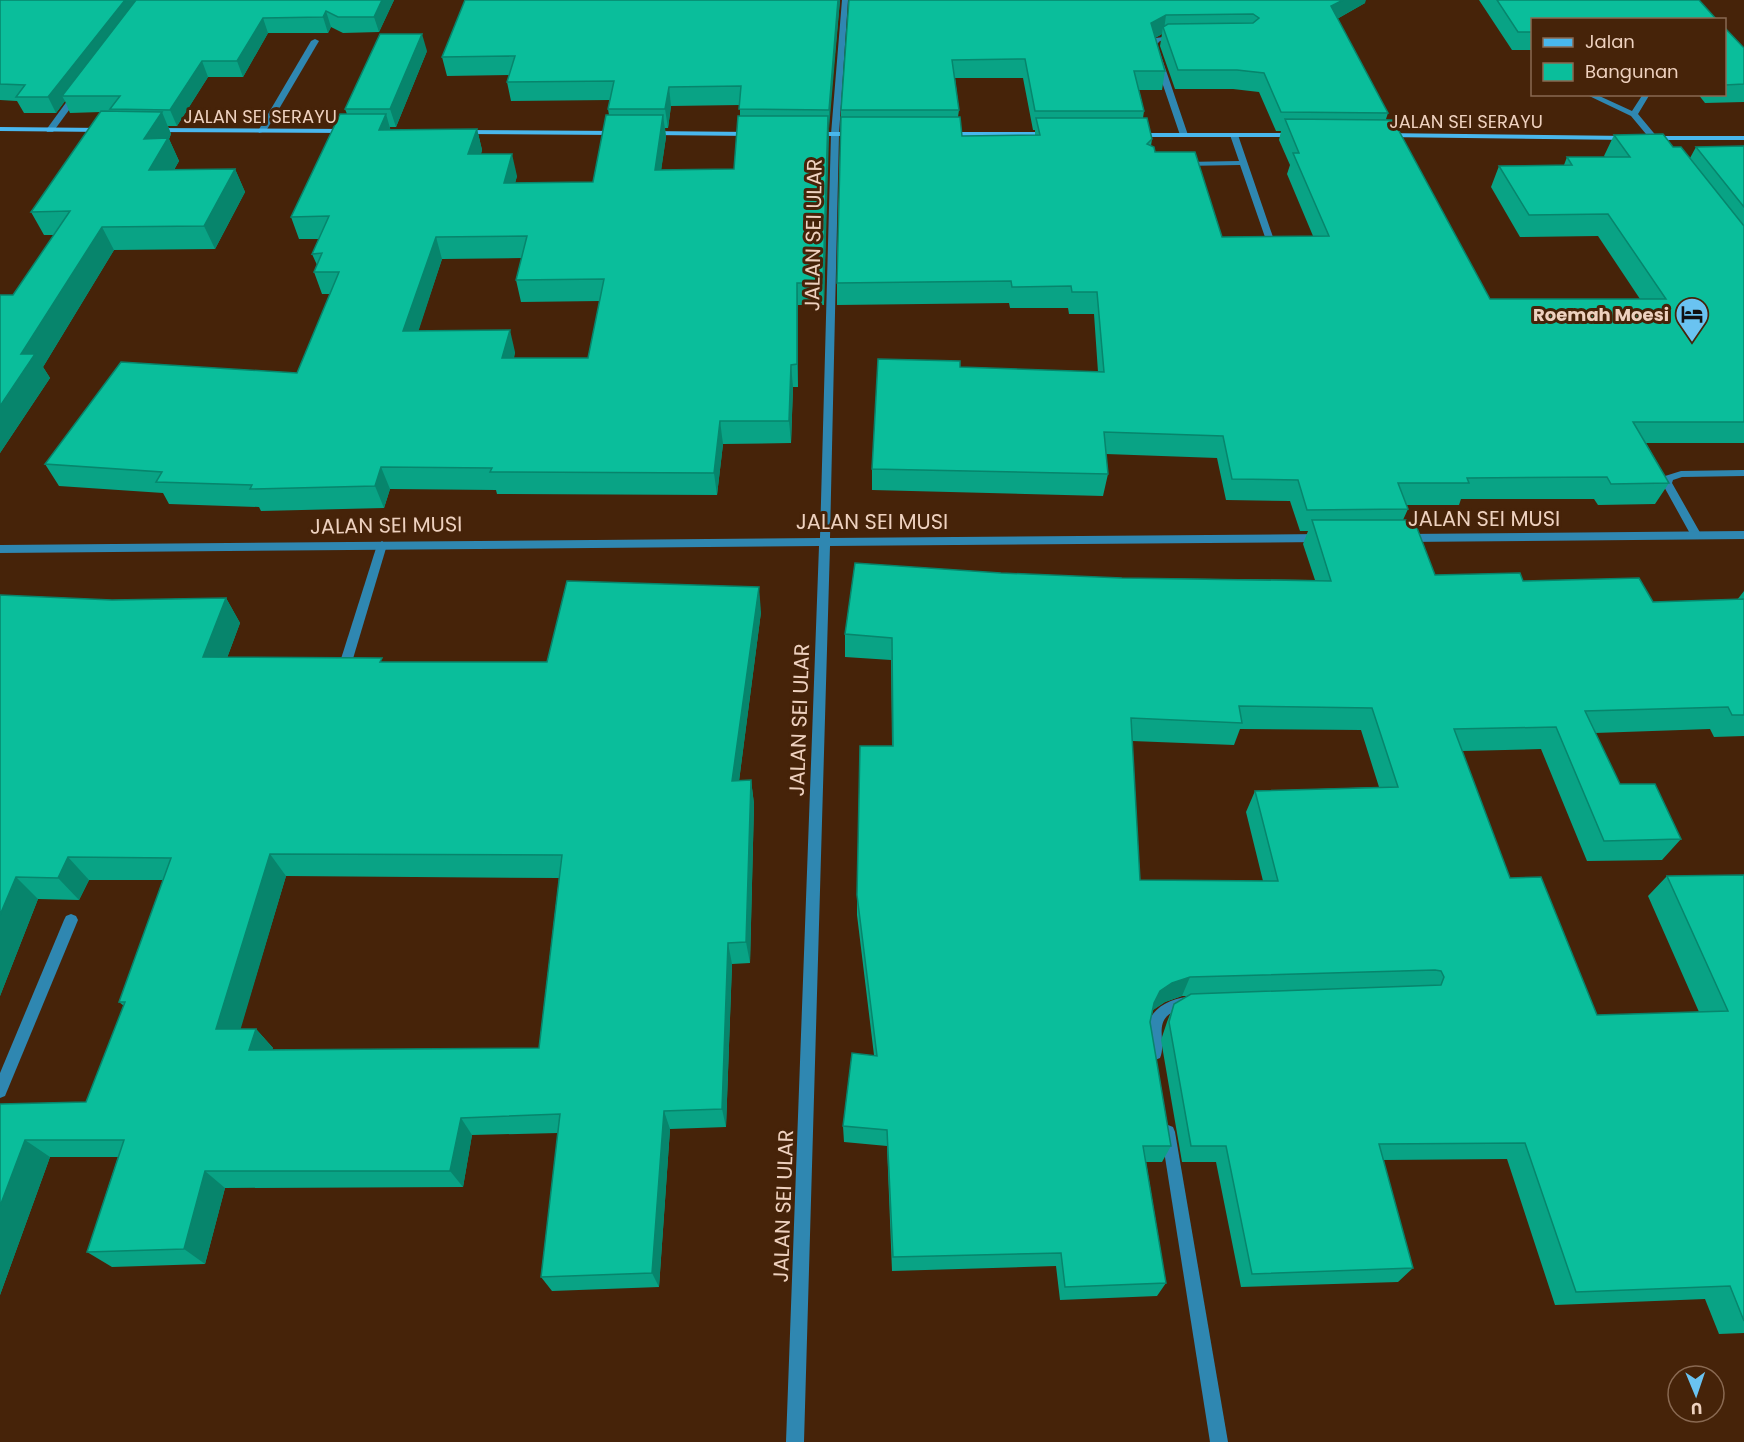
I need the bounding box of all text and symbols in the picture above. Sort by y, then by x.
legend [1531,18,1726,96]
text: Jalan [1585,29,1635,54]
text: Bangunan [1585,59,1679,84]
street label: JALAN SEI SERAYU [183,104,337,129]
street label: JALAN SEI SERAYU [1389,109,1543,134]
street label: JALAN SEI ULAR [797,158,829,312]
hotel icon: Roemah Moesi [1674,296,1710,343]
place label: Roemah Moesi [1533,302,1669,327]
street label: JALAN SEI MUSI [1408,504,1560,533]
street label: JALAN SEI MUSI [796,507,948,536]
street label: JALAN SEI MUSI [310,509,462,541]
street label: JALAN SEI ULAR [782,643,816,797]
street label: JALAN SEI ULAR [766,1129,800,1283]
north arrow [1666,1364,1726,1424]
text: U [1690,1397,1703,1420]

